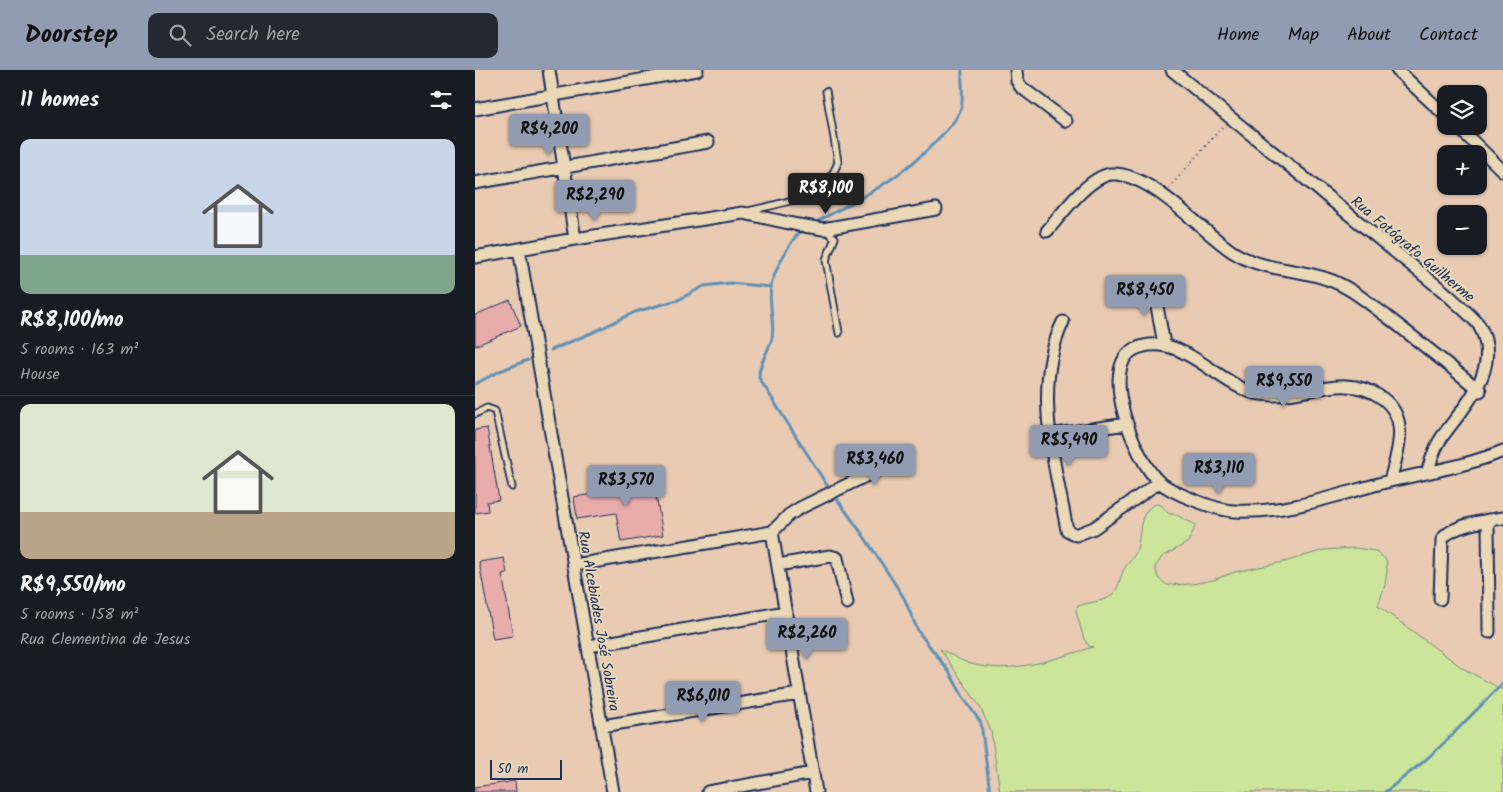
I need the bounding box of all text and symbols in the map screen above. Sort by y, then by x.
search box [148,13,498,58]
text: Doorstep [25,16,118,55]
text: Search here [206,20,300,50]
icon: search [166,21,194,49]
text: Home [1217,21,1260,50]
text: Map [1288,21,1319,50]
text: About [1347,21,1391,50]
text: Contact [1419,21,1478,50]
text: 11 homes [20,84,99,117]
map controls [1437,85,1487,255]
button: layers [1437,85,1487,135]
icon: filters [427,86,455,114]
pin: R$4,200 [503,114,595,156]
text: R$4,200 [520,117,578,142]
button: + [1437,145,1487,195]
icon: home [193,171,283,261]
pin: R$8,100 [780,172,872,215]
text: R$8,100 [799,176,853,201]
pin: R$2,290 [549,180,641,222]
text: R$2,290 [566,183,624,208]
street label: Rua Fotógrafo Guilherme [1345,190,1480,309]
button: − [1437,205,1487,255]
pin: R$8,450 [1099,274,1191,317]
text: R$8,450 [1116,278,1174,303]
text: R$8,100/mo [20,304,124,337]
text: 5 rooms · 163 m² [20,337,138,362]
text: House [20,362,60,387]
pin: R$9,550 [1238,366,1330,408]
text: R$9,550 [1256,369,1312,394]
pin: R$5,490 [1023,424,1115,467]
text: R$5,490 [1041,428,1097,453]
icon: home [193,437,283,527]
pin: R$3,460 [829,444,921,486]
text: R$3,460 [846,447,904,472]
pin: R$3,110 [1173,452,1265,495]
text: R$3,110 [1194,456,1244,481]
pin: R$3,570 [580,464,672,507]
text: R$3,570 [598,468,654,493]
street label: Rua Alcebiades José Sobreira [570,529,626,713]
text: R$9,550/mo [20,569,126,602]
text: 5 rooms · 158 m² [20,602,138,627]
pin: R$2,260 [761,618,853,660]
text: R$2,260 [778,621,836,646]
text: Rua Clementina de Jesus [20,627,190,652]
pin: R$6,010 [657,680,749,723]
text: R$6,010 [676,684,730,709]
scale bar [490,757,563,780]
text: 50 m [497,758,528,780]

